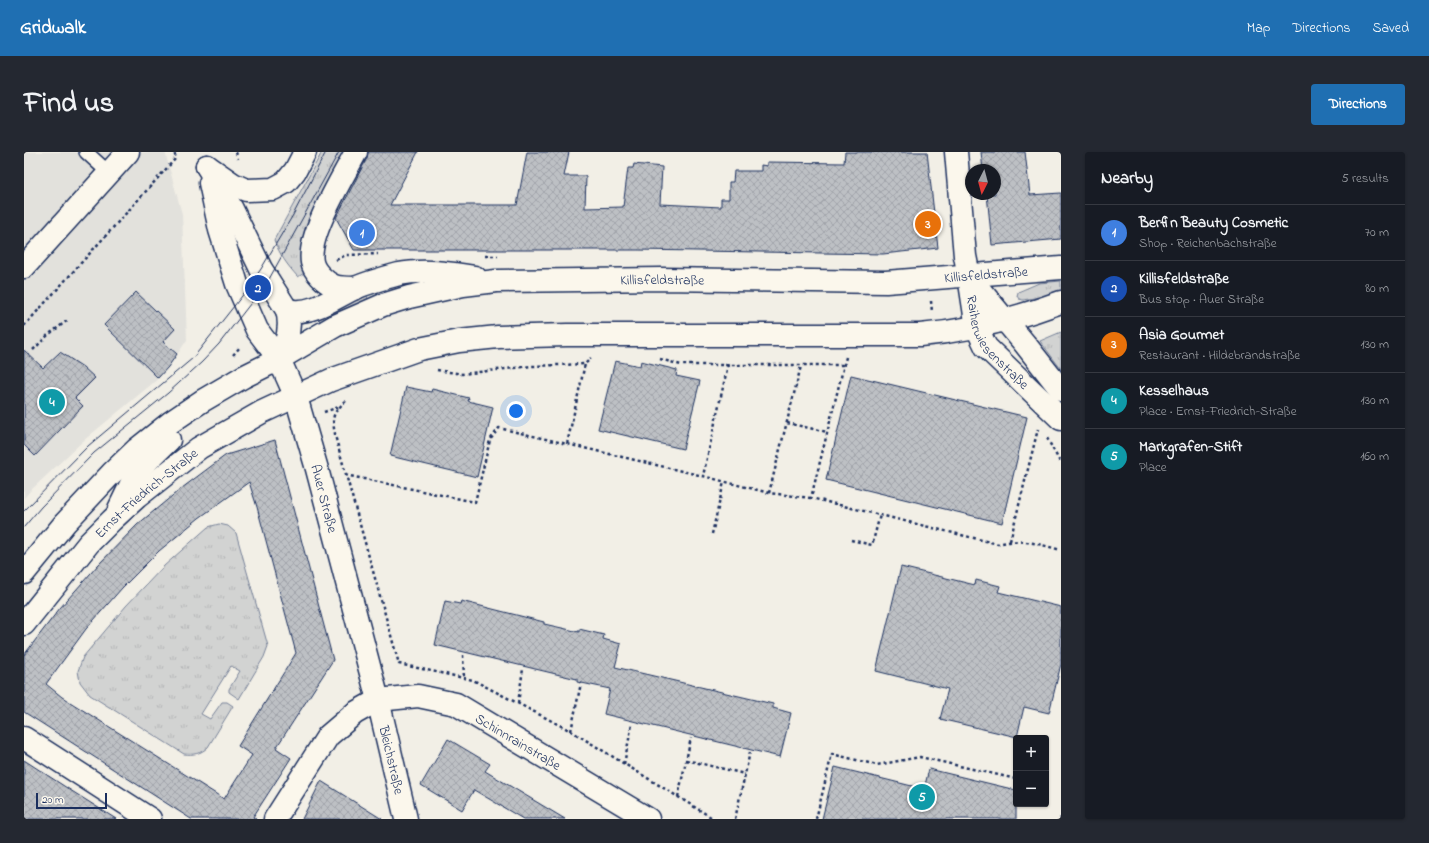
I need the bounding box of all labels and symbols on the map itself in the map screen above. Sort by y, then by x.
north arrow [965,164,1001,200]
pin: 3 [915,209,941,239]
pin: 1 [349,218,375,248]
street label: Killisfeldstraße [943,262,1030,289]
street label: Killisfeldstraße [620,270,705,292]
pin: 2 [245,273,271,303]
street label: Raiherwiesenstraße [960,294,1034,395]
pin: 4 [39,387,65,417]
your location [506,401,526,421]
street label: Ernst-Friedrich-Straße [90,443,204,544]
street label: Auer Straße [304,462,343,536]
street label: Schinnrainstraße [471,709,565,777]
street label: Bleichstraße [372,723,409,797]
pin: 5 [909,782,935,812]
scale bar [36,791,107,810]

